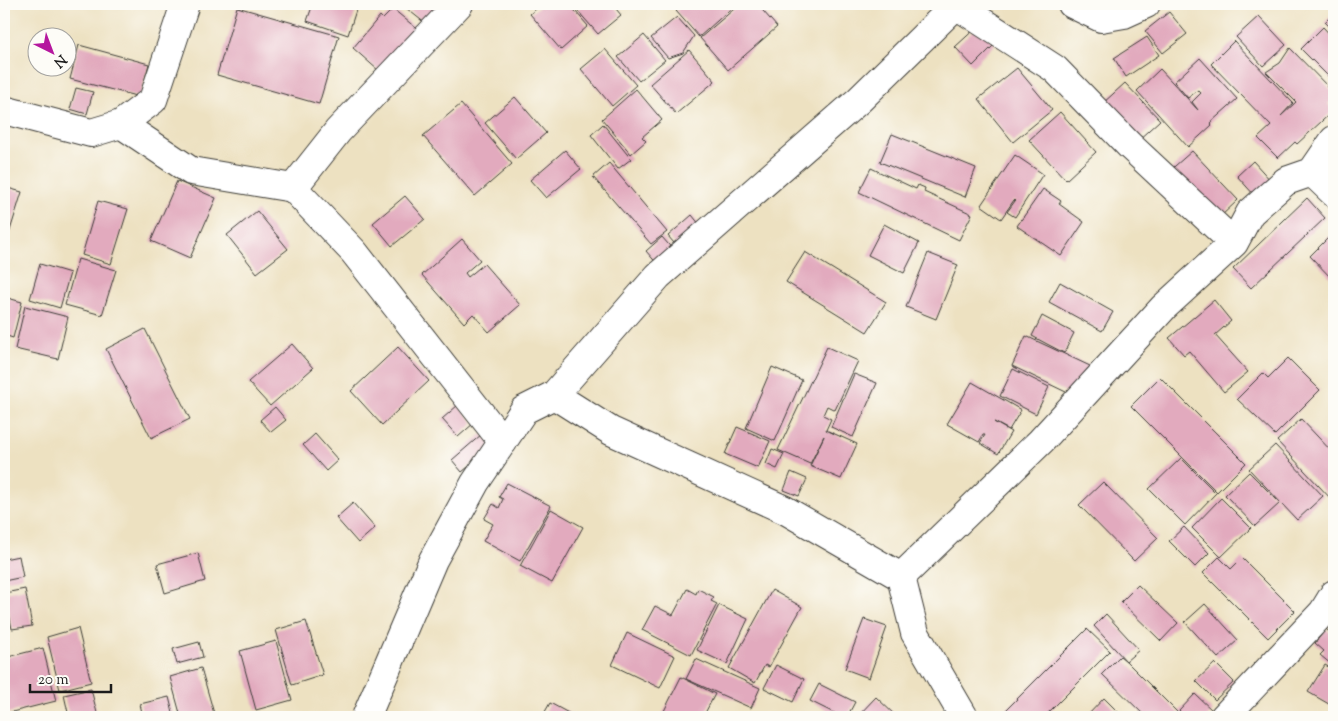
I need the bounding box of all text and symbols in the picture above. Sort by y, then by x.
north arrow [28,28,78,78]
text: N [49,49,70,71]
scale bar [30,661,111,693]
text: 20 m [38,670,69,691]

